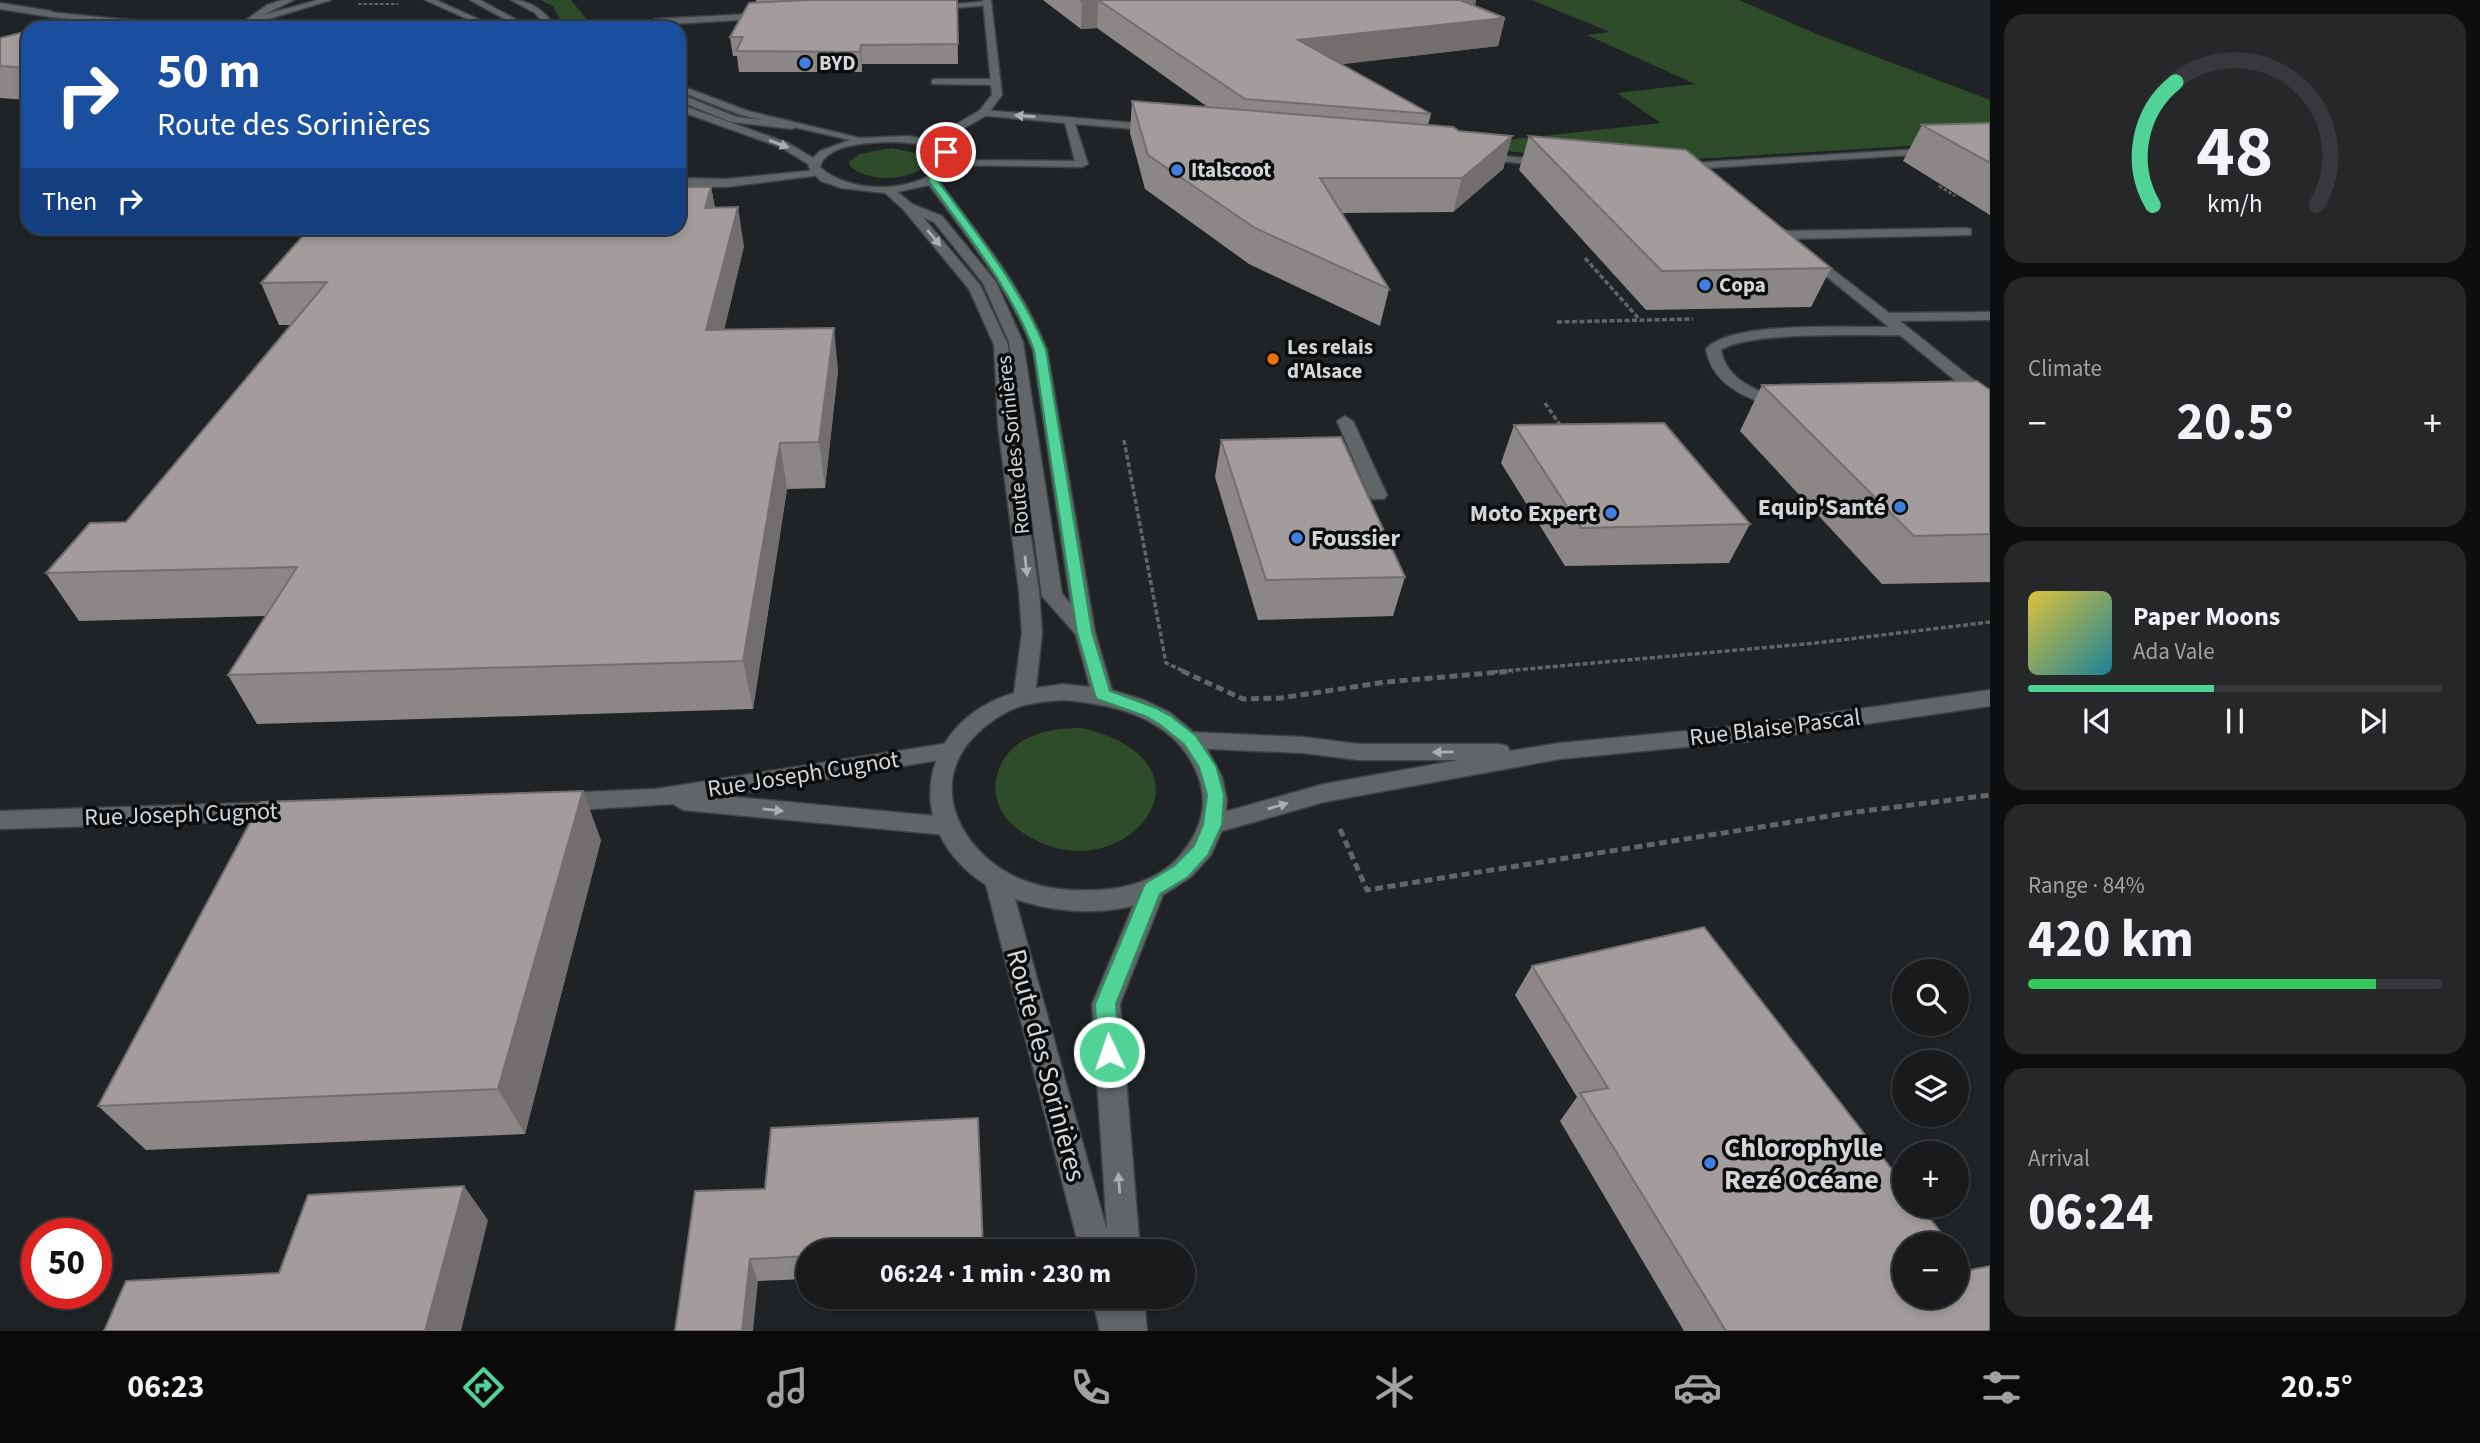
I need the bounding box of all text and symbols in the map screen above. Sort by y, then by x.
text: 50 m [157,37,261,107]
place label: BYD [819,48,856,78]
icon: right [42,49,133,140]
marker: BYD [797,55,813,71]
text: 48 [2197,100,2273,204]
text: Route des Sorinières [157,102,430,148]
one-way arrow [1013,110,1035,121]
pin [916,122,976,182]
icon: arrive [927,133,965,171]
one-way arrow [769,139,790,150]
place label: Italscoot [1191,155,1271,185]
marker: Italscoot [1169,162,1185,178]
icon: right [111,182,149,220]
text: Then [42,183,97,220]
text: km/h [2207,186,2263,222]
one-way arrow [926,229,941,246]
place label: Copa [1719,270,1766,300]
marker: Copa [1697,277,1713,293]
place label: Les relais d'Alsace [1287,332,1373,386]
marker: Les relais d'Alsace [1265,351,1281,367]
text: Climate [2028,352,2102,385]
street label: Route des Sorinières [989,354,1037,536]
text: 20.5° [2177,386,2293,460]
text: − [2028,397,2047,451]
text: + [2423,397,2442,451]
place label: Equip'Santé [1758,490,1886,525]
place label: Moto Expert [1470,496,1597,531]
marker: Equip'Santé [1892,499,1908,515]
marker: Moto Expert [1603,505,1619,521]
place label: Foussier [1311,521,1400,556]
marker: Foussier [1289,530,1305,546]
one-way arrow [1021,555,1032,577]
text: Paper Moons [2133,598,2280,635]
text: Ada Vale [2133,635,2215,668]
street label: Rue Blaise Pascal [1688,700,1863,755]
icon: previous [2078,702,2116,740]
icon: pause [2216,702,2254,740]
icon: next [2354,702,2392,740]
street label: Rue Joseph Cugnot [705,742,901,807]
one-way arrow [1432,746,1454,758]
street label: Rue Joseph Cugnot [84,794,278,835]
one-way arrow [1267,800,1289,811]
one-way arrow [762,805,784,816]
text: Range · 84% [2028,869,2145,902]
text: 420 km [2028,903,2194,977]
street label: Route des Sorinières [996,945,1096,1186]
map controls [1892,959,1969,1309]
button: search [1892,959,1969,1036]
position arrow [1072,1015,1146,1089]
button: layers [1892,1050,1969,1127]
place label: Chlorophylle Rezé Océane [1724,1128,1883,1200]
button: + [1892,1141,1969,1218]
text: Arrival [2028,1142,2090,1175]
marker: Chlorophylle Rezé Océane [1702,1155,1718,1171]
one-way arrow [1113,1172,1124,1194]
text: 06:24 [2028,1176,2153,1250]
speed limit sign: 50 [21,1218,112,1309]
button: − [1892,1232,1969,1309]
text: 06:24 · 1 min · 230 m [880,1255,1111,1292]
icon: directions [459,1363,508,1412]
icon: music [763,1363,812,1412]
icon: phone [1066,1363,1115,1412]
icon: climate [1370,1363,1419,1412]
icon: car [1673,1363,1722,1412]
icon: filters [1977,1363,2026,1412]
text: 06:23 [127,1364,204,1410]
text: 20.5° [2281,1364,2353,1410]

